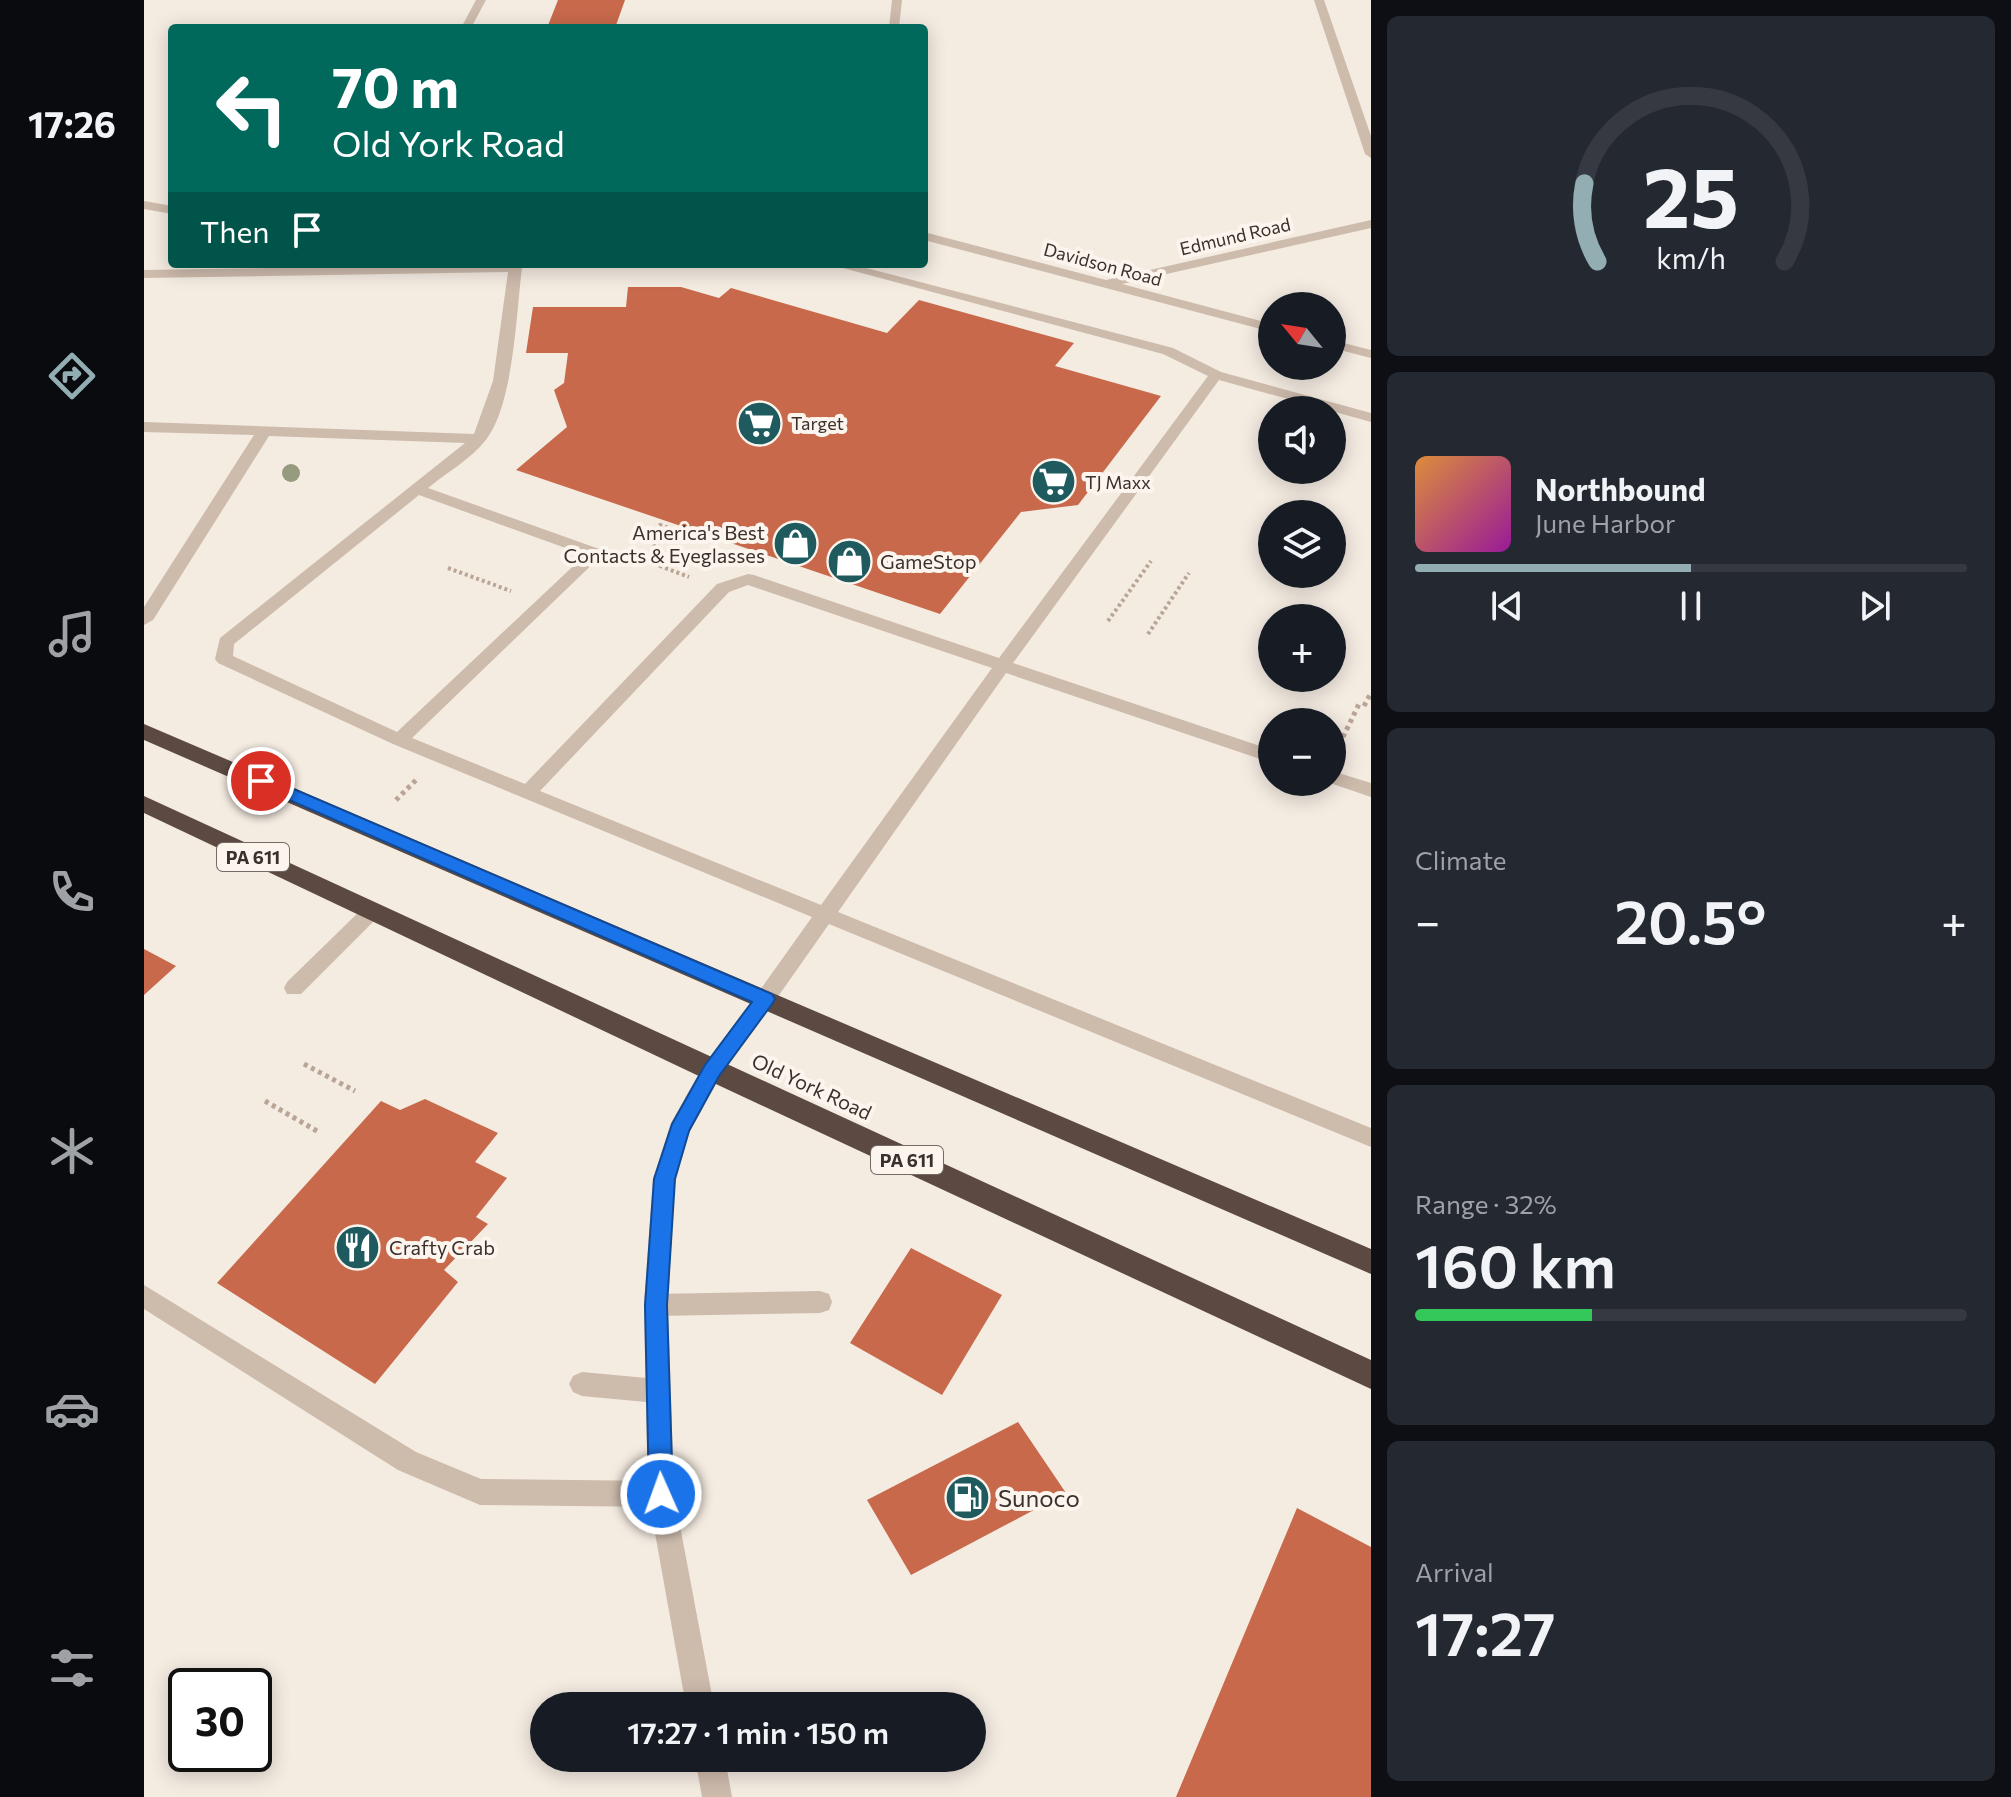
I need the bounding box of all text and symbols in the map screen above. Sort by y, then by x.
text: 70 m [332,51,459,120]
icon: left [200,56,304,160]
text: 17:26 [28,101,116,145]
text: Old York Road [332,120,565,164]
text: 25 [1643,143,1739,245]
icon: arrive [285,208,329,252]
text: Then [200,212,269,249]
street label: Edmund Road [1177,213,1293,259]
street label: Davidson Road [1041,238,1165,290]
text: km/h [1656,240,1726,275]
north arrow [1258,292,1346,380]
map controls [1258,292,1346,796]
icon: directions [44,348,100,404]
button: sound [1258,396,1346,484]
supermarket icon: Target [736,399,784,447]
place label: Target [791,412,844,434]
supermarket icon: TJ Maxx [1030,458,1078,506]
text: Northbound [1535,470,1706,507]
place label: TJ Maxx [1085,471,1151,493]
button: layers [1258,500,1346,588]
text: June Harbor [1535,507,1675,538]
shop icon: America's Best Contacts & Eyeglasses [772,519,820,567]
place label: America's Best Contacts & Eyeglasses [563,520,765,567]
shop icon: GameStop [825,537,873,585]
place label: GameStop [880,549,977,573]
icon: previous [1485,584,1529,628]
icon: pause [1669,584,1713,628]
icon: next [1853,584,1897,628]
button: + [1258,604,1346,692]
icon: music [44,606,100,662]
button: − [1258,708,1346,796]
pin [227,747,295,815]
icon: arrive [239,759,283,803]
road number: PA 611 [217,843,289,871]
text: Climate [1415,844,1507,875]
icon: phone [44,864,100,920]
text: 20.5° [1615,883,1767,956]
text: − [1415,893,1440,947]
text: + [1941,893,1967,947]
street label: Old York Road [748,1048,876,1124]
icon: climate [44,1123,100,1179]
road number: PA 611 [871,1146,943,1174]
text: Range · 32% [1415,1188,1557,1219]
restaurant icon: Crafty Crab [334,1223,382,1271]
text: 160 km [1415,1227,1616,1300]
place label: Crafty Crab [389,1235,495,1259]
icon: car [44,1381,100,1437]
position arrow [619,1452,703,1536]
fuel station icon: Sunoco [943,1473,991,1521]
place label: Sunoco [998,1483,1080,1512]
text: Arrival [1415,1556,1494,1587]
text: 17:27 [1415,1595,1556,1668]
icon: filters [44,1640,100,1696]
speed limit sign: 30 [168,1668,272,1772]
text: 17:27 · 1 min · 150 m [627,1713,889,1750]

